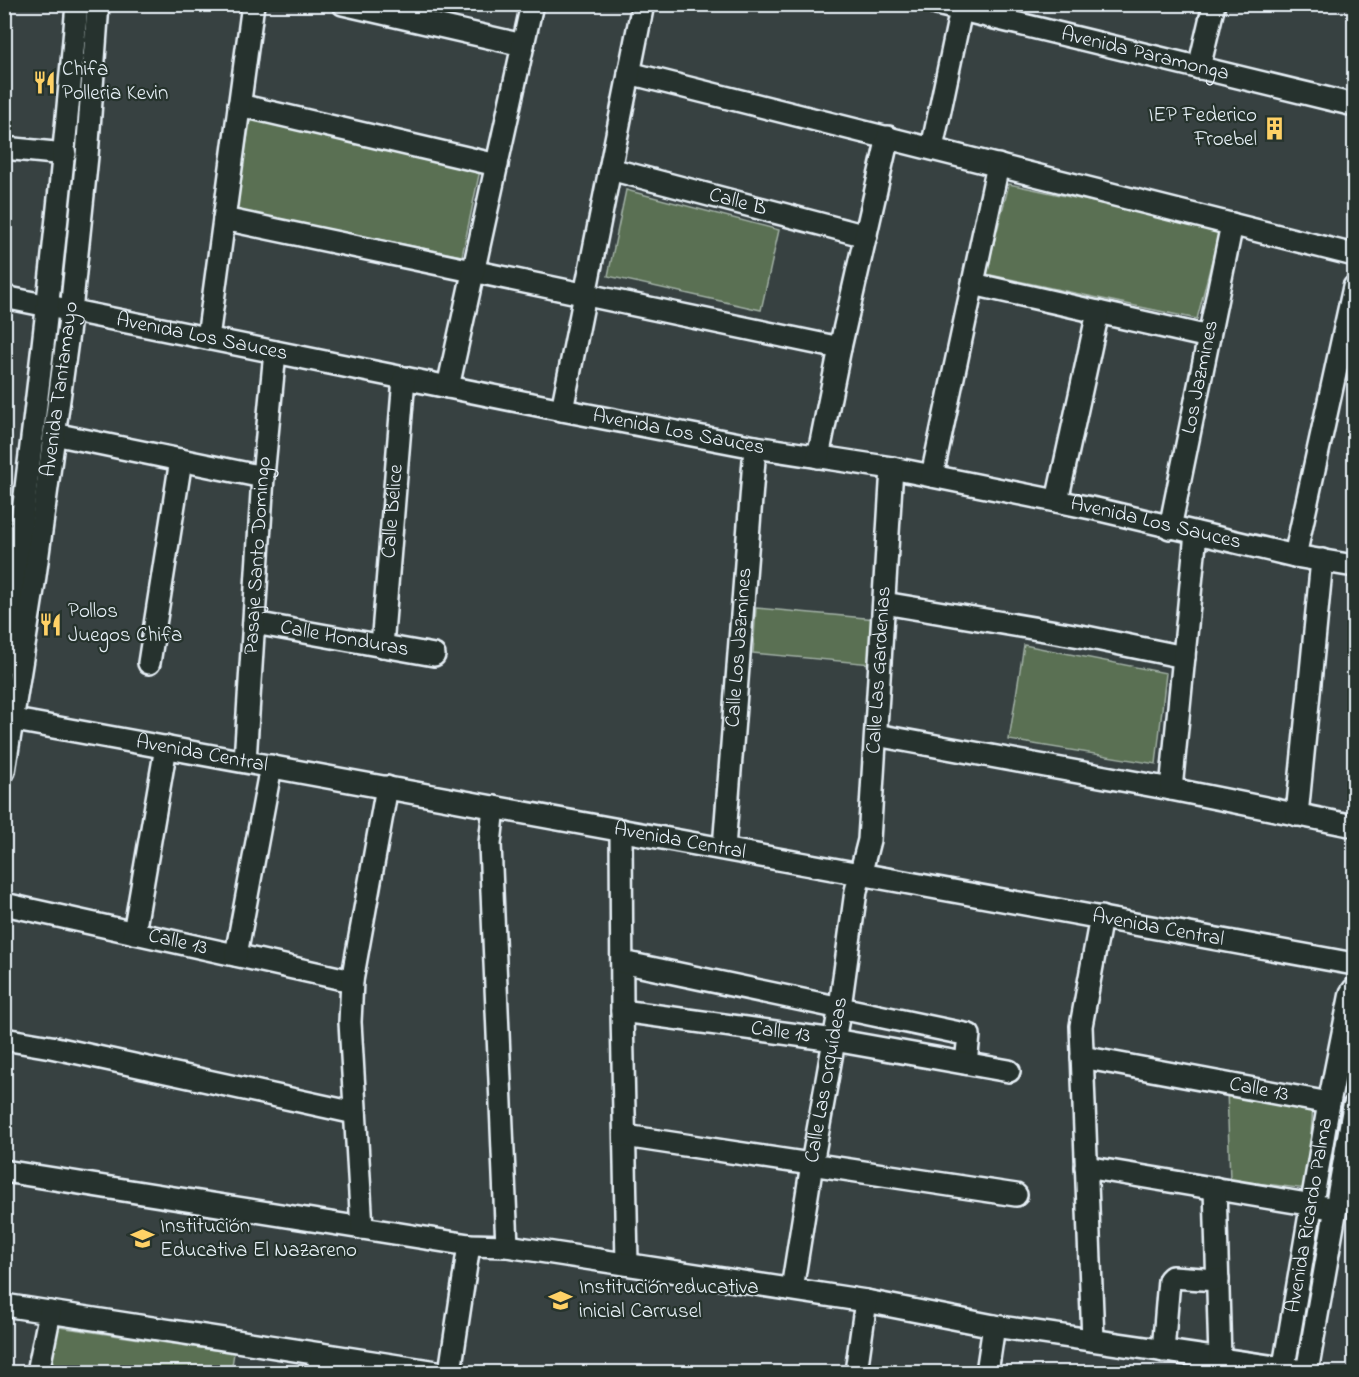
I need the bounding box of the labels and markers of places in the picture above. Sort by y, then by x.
place label: Chifa Polleria Kevin [62,55,168,109]
restaurant icon: Chifa Polleria Kevin [31,69,57,95]
place label: IEP Federico Froebel [1148,101,1257,155]
building icon: IEP Federico Froebel [1262,115,1288,141]
place label: Pollos Juegos Chifa [68,597,182,653]
restaurant icon: Pollos Juegos Chifa [37,611,63,637]
place label: Institución Educativa El Nazareno [160,1212,357,1266]
school or university icon: Institución Educativa El Nazareno [129,1226,155,1252]
place label: Institución educativa inicial Carrusel [579,1273,759,1327]
school or university icon: Institución educativa inicial Carrusel [548,1287,574,1313]

